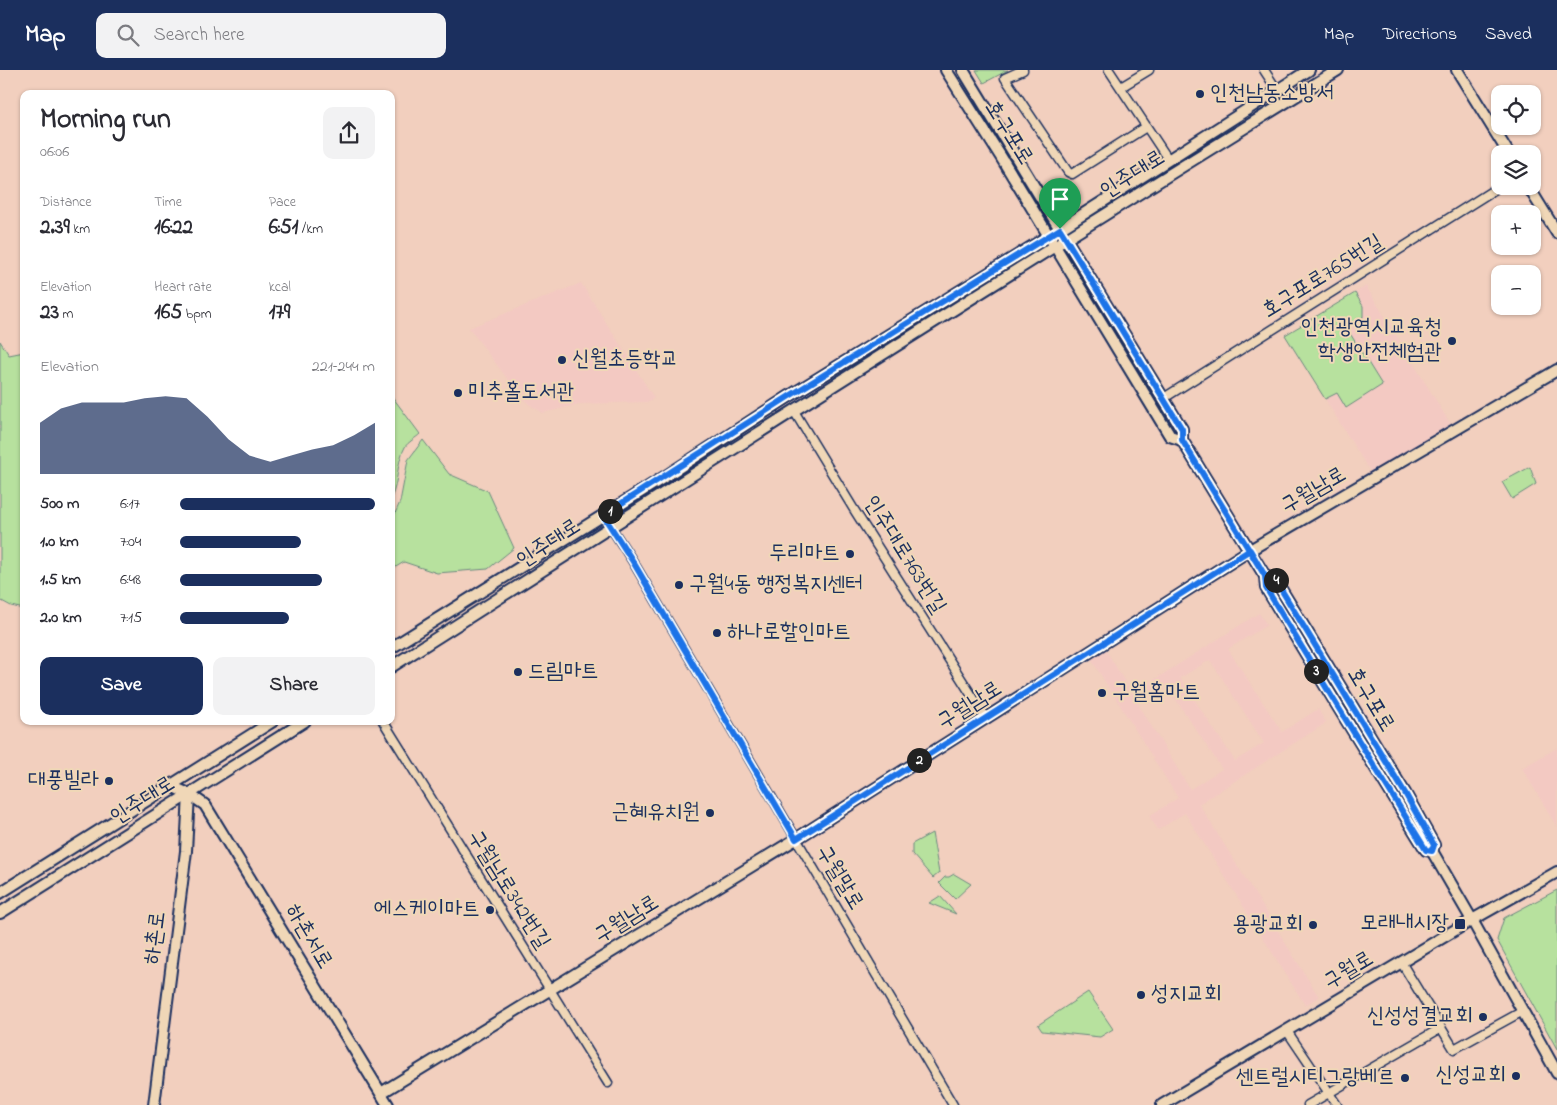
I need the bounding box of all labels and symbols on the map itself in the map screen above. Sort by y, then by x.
place label: 인천남동소방서 [1210,78,1334,110]
marker: 인천남동소방서 [1194,88,1206,100]
street label: 호구포로 [976,94,1040,172]
street label: 인주대로 [1094,143,1172,207]
pin [1039,178,1081,229]
street label: 호구포로765번길 [1256,227,1390,327]
place label: 인천광역시교육청 학생안전체험관 [1300,312,1442,369]
marker: 인천광역시교육청 학생안전체험관 [1446,335,1458,347]
place label: 신월초등학교 [572,344,678,376]
marker: 신월초등학교 [556,354,568,366]
place label: 미추홀도서관 [468,377,574,409]
marker: 미추홀도서관 [452,387,464,399]
street label: 구월남로 [1275,459,1353,523]
street label: 인주대로763번길 [855,490,953,621]
pin: 1 [598,498,622,524]
street label: 인주대로 [511,511,587,577]
place label: 두리마트 [769,538,840,570]
marker: 두리마트 [844,548,856,560]
pin: 4 [1264,568,1288,592]
place label: 구월4동 행정복지센터 [689,569,863,601]
marker: 구월4동 행정복지센터 [673,579,685,591]
place label: 하나로할인마트 [727,617,851,649]
marker: 하나로할인마트 [711,627,723,639]
place label: 드림마트 [528,656,599,688]
pin: 3 [1304,658,1328,684]
street label: 호구포로 [1338,661,1402,739]
marker: 드림마트 [512,666,524,678]
street label: 구월남로 [931,674,1009,738]
place label: 구월홈마트 [1112,677,1201,709]
marker: 구월홈마트 [1096,687,1108,699]
pin: 2 [906,748,932,772]
place label: 대풍빌라 [28,765,99,797]
street label: 인주대로 [104,769,182,833]
marker: 대풍빌라 [103,775,115,787]
place label: 근혜유치원 [611,797,700,829]
marker: 근혜유치원 [704,807,716,819]
street label: 구월남로342번길 [459,824,558,956]
street label: 구월말로 [807,839,871,917]
street label: 구월남로 [588,888,666,952]
place label: 에스케이마트 [374,894,480,926]
street label: 하촌서로 [276,898,340,976]
marker: 에스케이마트 [484,904,496,916]
place label: 모래내시장 [1360,908,1449,940]
place label: 용광교회 [1232,909,1303,941]
street label: 하촌로 [137,910,175,966]
marker: 모래내시장 [1453,917,1467,931]
marker: 용광교회 [1307,919,1319,931]
street label: 구월로 [1318,944,1380,998]
place label: 성지교회 [1151,979,1222,1011]
marker: 성지교회 [1135,989,1147,1001]
place label: 신성성결교회 [1367,1001,1473,1033]
marker: 신성성결교회 [1477,1011,1489,1023]
place label: 신성교회 [1435,1060,1506,1092]
place label: 센트럴시티그랑베르 [1236,1062,1395,1094]
marker: 신성교회 [1510,1070,1522,1082]
marker: 센트럴시티그랑베르 [1399,1072,1411,1084]

